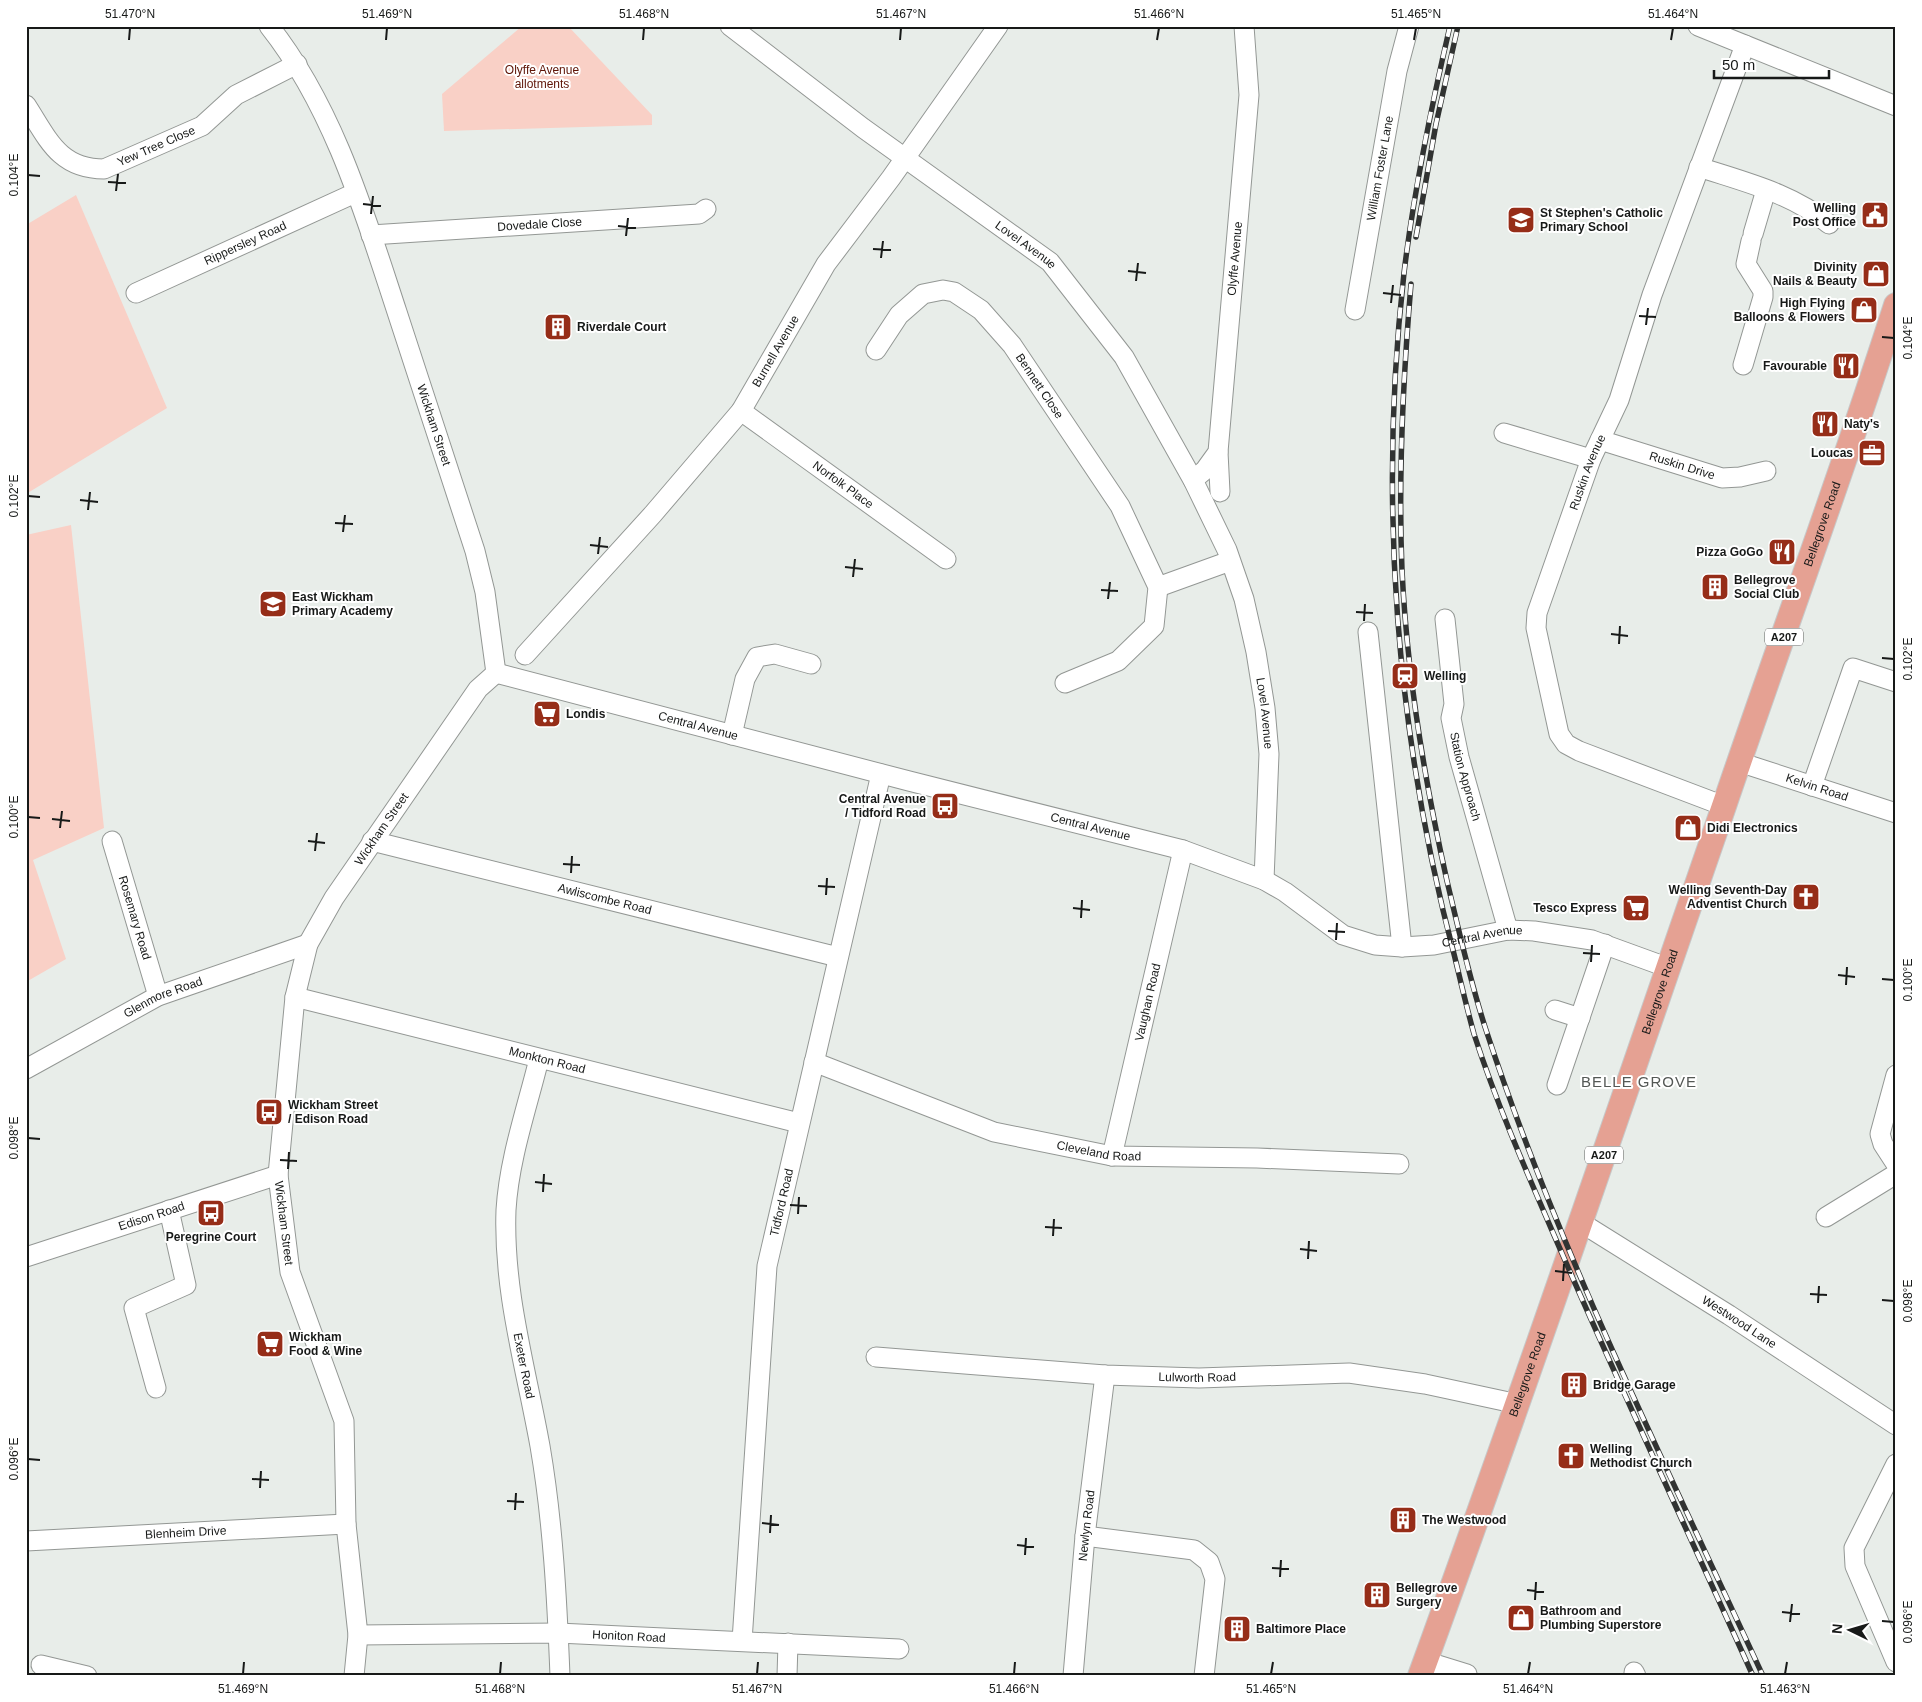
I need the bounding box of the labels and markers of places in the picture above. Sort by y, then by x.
public building icon: Welling Post Office [1860,200,1890,230]
place label: Welling Post Office [1793,201,1856,229]
school or university icon: St Stephen's Catholic Primary School [1506,205,1536,235]
place label: St Stephen's Catholic Primary School [1540,206,1663,234]
shop icon: Divinity Nails & Beauty [1861,259,1891,289]
place label: Divinity Nails & Beauty [1773,260,1857,288]
shop icon: High Flying Balloons & Flowers [1849,295,1879,325]
place label: High Flying Balloons & Flowers [1734,296,1845,324]
building icon: Riverdale Court [543,312,573,342]
place label: Riverdale Court [577,320,666,334]
restaurant icon: Favourable [1831,351,1861,381]
place label: Favourable [1763,359,1827,373]
restaurant icon: Naty's [1810,409,1840,439]
place label: Naty's [1844,417,1880,431]
office icon: Loucas [1857,438,1887,468]
place label: Loucas [1811,446,1853,460]
restaurant icon: Pizza GoGo [1767,537,1797,567]
place label: Pizza GoGo [1696,545,1763,559]
building icon: Bellegrove Social Club [1700,572,1730,602]
place label: Bellegrove Social Club [1734,573,1799,601]
school or university icon: East Wickham Primary Academy [258,589,288,619]
place label: East Wickham Primary Academy [292,590,393,618]
station icon: Welling [1390,661,1420,691]
place label: Welling [1424,669,1466,683]
supermarket icon: Londis [532,699,562,729]
place label: Londis [566,707,606,721]
bus stop icon: Central Avenue / Tidford Road [930,791,960,821]
place label: Central Avenue / Tidford Road [839,792,926,820]
shop icon: Didi Electronics [1673,813,1703,843]
place label: Didi Electronics [1707,821,1798,835]
church icon: Welling Seventh-Day Adventist Church [1791,882,1821,912]
place label: Welling Seventh-Day Adventist Church [1669,883,1787,911]
supermarket icon: Tesco Express [1621,893,1651,923]
place label: Tesco Express [1533,901,1617,915]
bus stop icon: Wickham Street / Edison Road [254,1097,284,1127]
place label: Wickham Street / Edison Road [288,1098,378,1126]
bus stop icon: Peregrine Court [196,1198,226,1228]
place label: Peregrine Court [166,1230,256,1244]
supermarket icon: Wickham Food & Wine [255,1329,285,1359]
place label: Wickham Food & Wine [289,1330,363,1358]
building icon: Bridge Garage [1559,1370,1589,1400]
place label: Bridge Garage [1593,1378,1676,1392]
church icon: Welling Methodist Church [1556,1441,1586,1471]
place label: Welling Methodist Church [1590,1442,1692,1470]
building icon: The Westwood [1388,1505,1418,1535]
place label: The Westwood [1422,1513,1506,1527]
building icon: Bellegrove Surgery [1362,1580,1392,1610]
place label: Bellegrove Surgery [1396,1581,1458,1609]
shop icon: Bathroom and Plumbing Superstore [1506,1603,1536,1633]
place label: Bathroom and Plumbing Superstore [1540,1604,1662,1632]
building icon: Baltimore Place [1222,1614,1252,1644]
place label: Baltimore Place [1256,1622,1346,1636]

